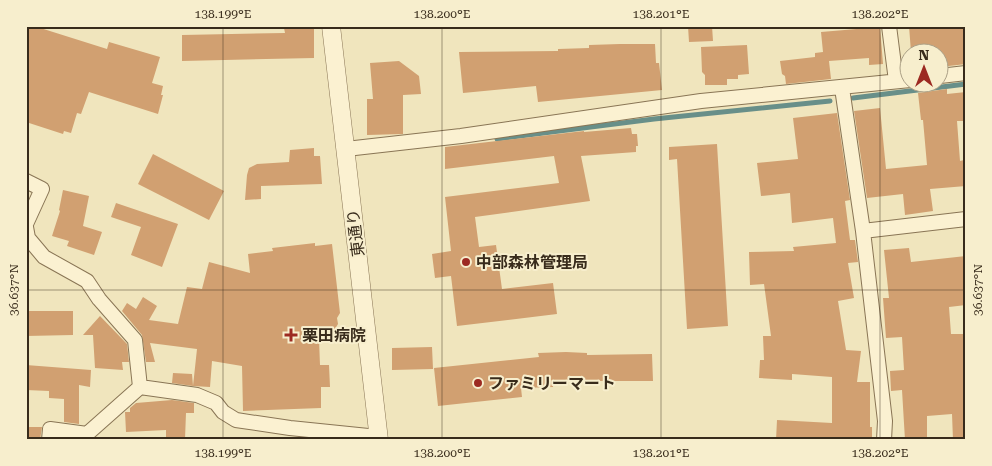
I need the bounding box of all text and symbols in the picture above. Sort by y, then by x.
text: 138.199°E [195,7,251,21]
text: 138.200°E [414,7,470,21]
text: 138.201°E [633,7,689,21]
text: 138.202°E [852,7,908,21]
north arrow [900,42,950,92]
text: N [919,47,930,63]
street label: 東通り [343,208,368,258]
place label: 中部森林管理局 [476,253,588,272]
marker: 中部森林管理局 [460,256,472,268]
text: 36.637°N [7,264,21,316]
text: 36.637°N [971,264,985,316]
place label: 栗田病院 [302,326,366,345]
marker: 栗田病院 [284,328,298,342]
place label: ファミリーマート [488,374,616,393]
marker: ファミリーマート [472,377,484,389]
text: 138.199°E [195,446,251,460]
text: 138.200°E [414,446,470,460]
text: 138.201°E [633,446,689,460]
text: 138.202°E [852,446,908,460]

